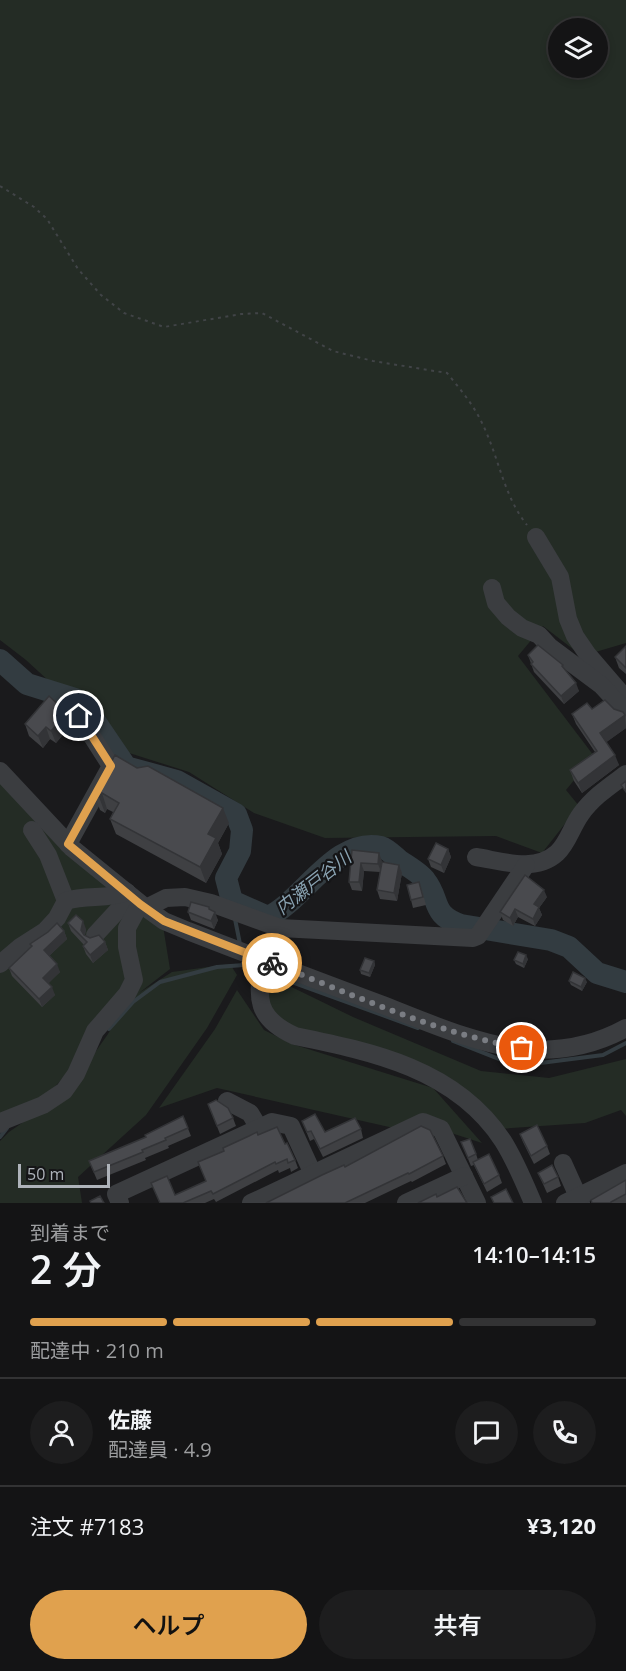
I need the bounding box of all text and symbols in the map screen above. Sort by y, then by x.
map controls [548,18,608,78]
button: layers [548,18,608,78]
pin [53,690,104,741]
icon: home [62,699,95,732]
water label: 内瀬戸谷川 [270,844,357,919]
courier [242,933,302,993]
icon: bike [256,947,289,980]
pin [496,1022,547,1073]
icon: bag [505,1031,538,1064]
scale bar [18,1161,110,1188]
text: 50 m [27,1163,64,1185]
text: 到着まで [30,1219,110,1246]
text: 14:10–14:15 [472,1239,596,1269]
text: 2 分 [30,1242,101,1295]
text: 配達中 · 210 m [30,1337,164,1364]
button: person [30,1401,93,1464]
button: chat [455,1401,518,1464]
button: phone [533,1401,596,1464]
text: 佐藤 [108,1404,152,1434]
text: 配達員 · 4.9 [108,1436,212,1463]
text: ¥3,120 [527,1510,596,1540]
text: 注文 #7183 [30,1511,144,1541]
button: ヘルプ [30,1590,307,1659]
button: 共有 [319,1590,596,1659]

